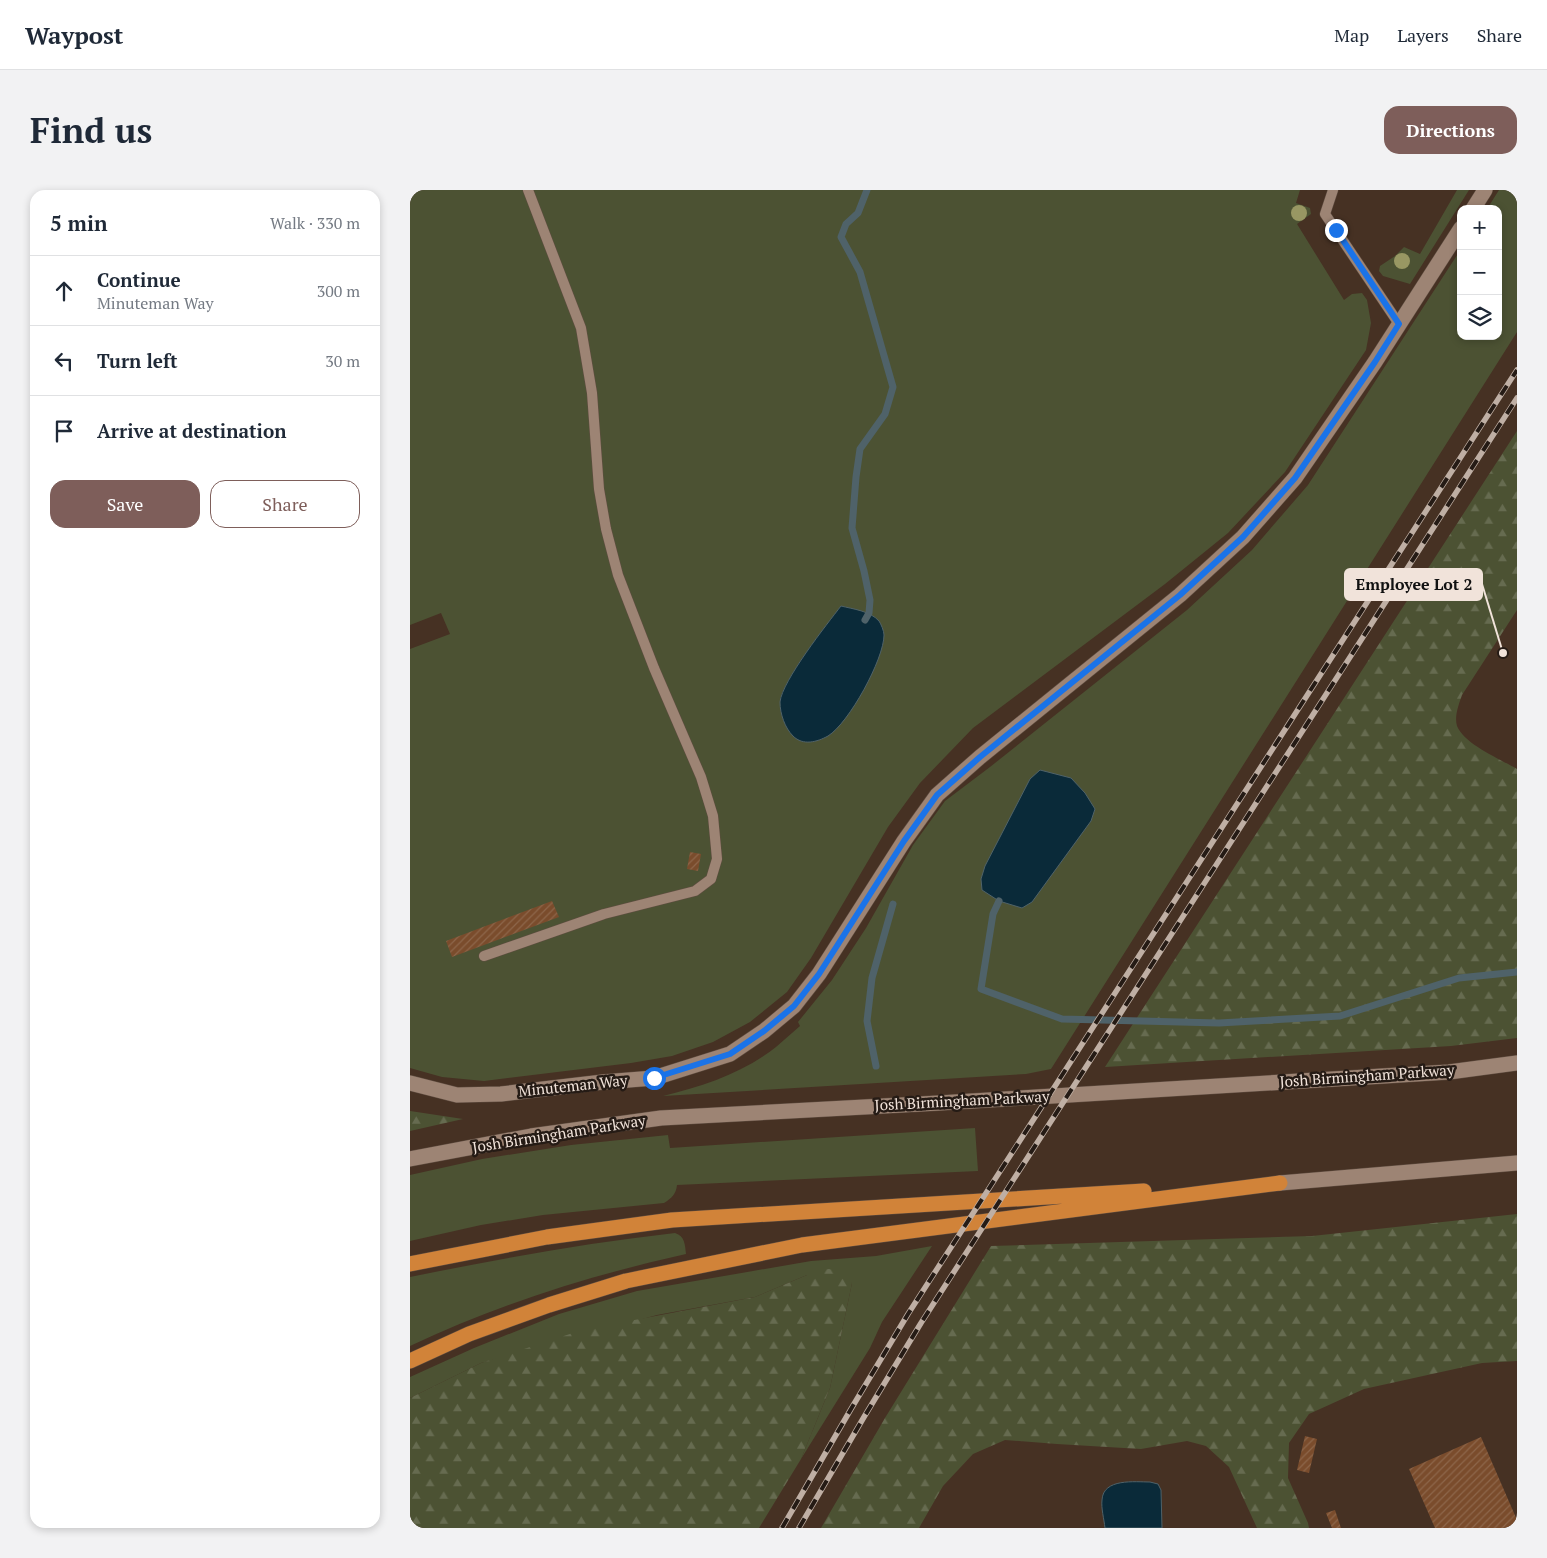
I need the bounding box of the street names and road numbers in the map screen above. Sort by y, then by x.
street label: Josh Birmingham Parkway [1279,1059,1455,1091]
street label: Minuteman Way [517,1069,629,1101]
street label: Josh Birmingham Parkway [874,1085,1050,1115]
street label: Josh Birmingham Parkway [471,1109,647,1157]

